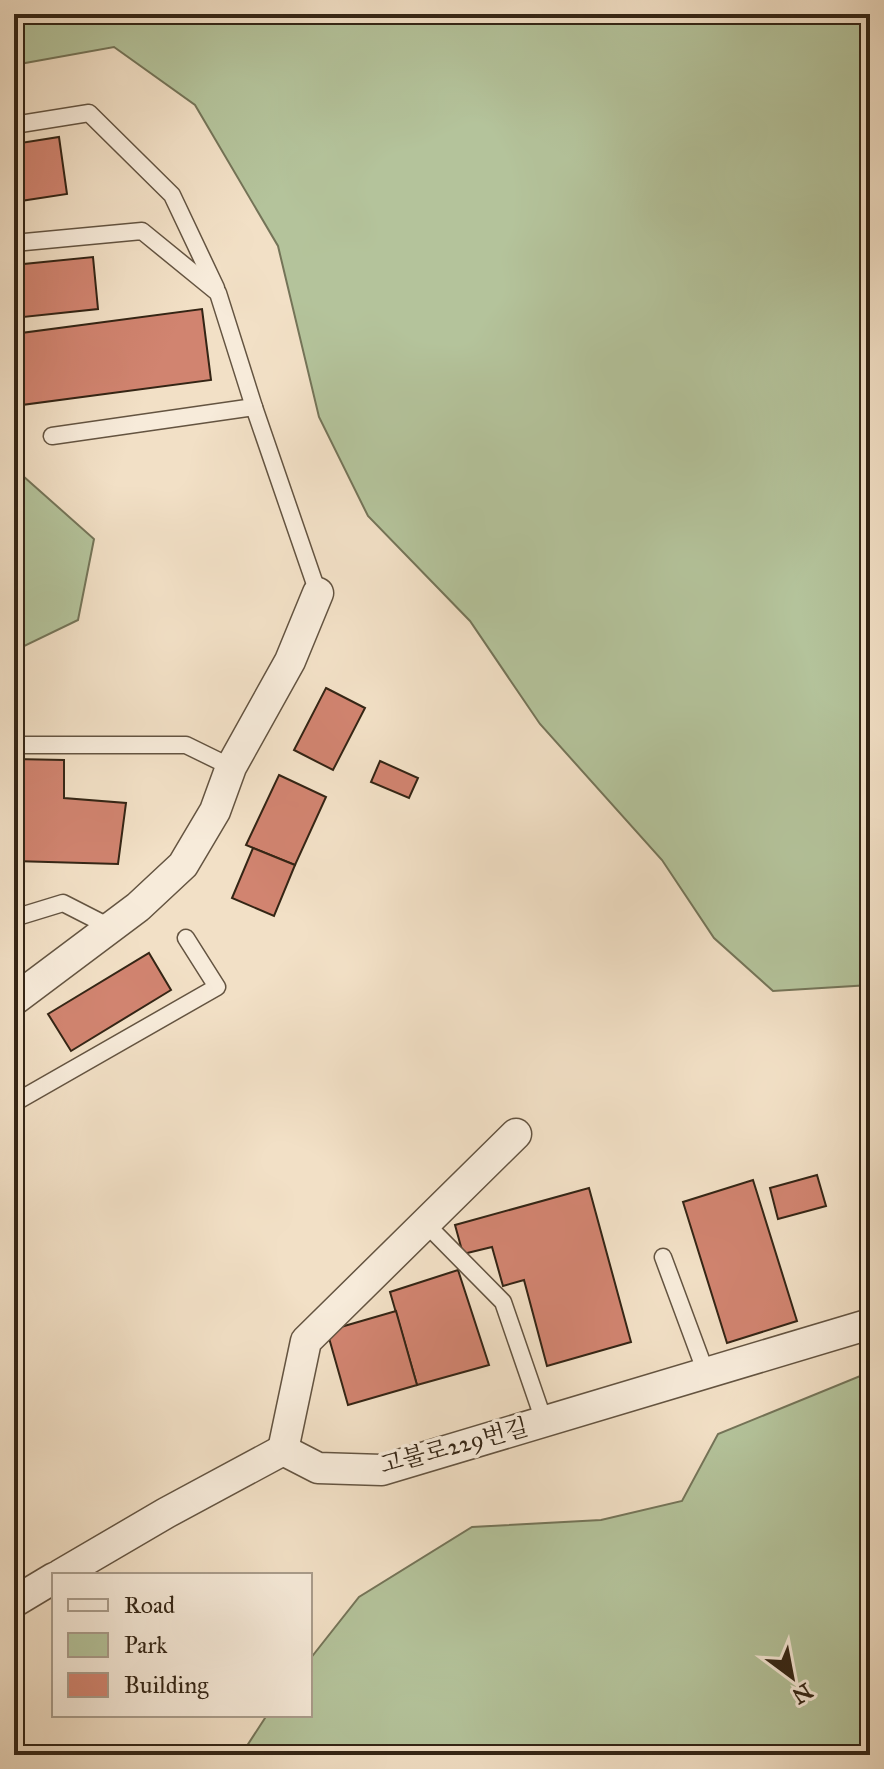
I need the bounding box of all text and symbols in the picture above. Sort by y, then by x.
street label: 고불로229번길 [377,1412,531,1480]
legend [52,1573,312,1717]
text: Road [124,1590,175,1620]
text: Park [124,1630,168,1660]
north arrow [752,1637,832,1717]
text: Building [124,1670,209,1700]
text: N [787,1677,817,1710]

